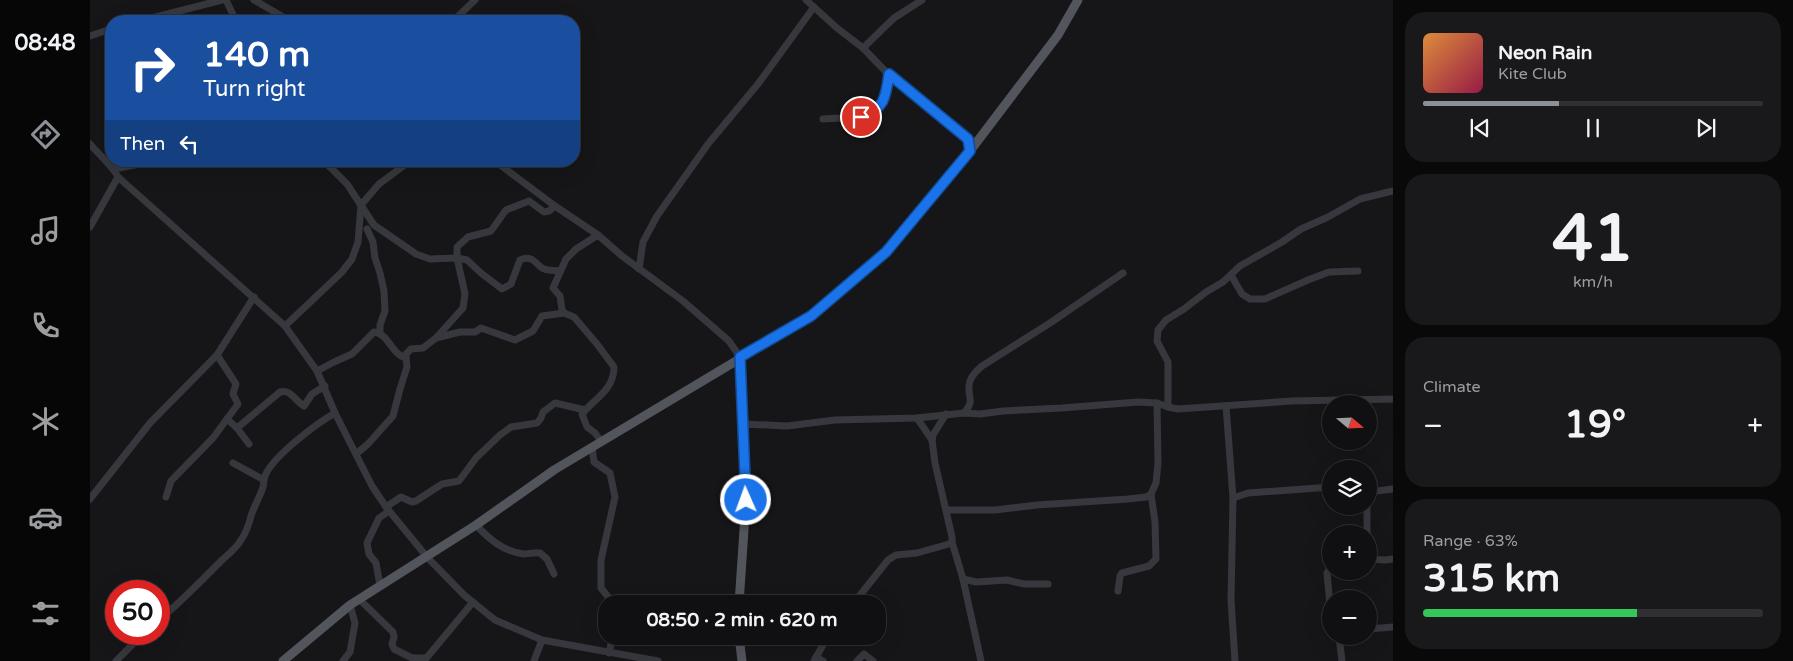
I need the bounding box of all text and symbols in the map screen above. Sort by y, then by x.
text: 08:48 [15,30,75,56]
text: 140 m [203,34,310,76]
icon: right [120,35,185,100]
text: Neon Rain [1498,42,1592,64]
text: Kite Club [1498,64,1567,84]
text: Turn right [203,76,305,102]
pin [840,96,882,138]
icon: arrive [847,103,875,131]
icon: previous [1466,114,1494,142]
icon: pause [1579,114,1607,142]
icon: next [1692,114,1720,142]
icon: directions [28,117,63,152]
icon: left [175,130,203,158]
text: Then [120,133,165,155]
text: 41 [1552,200,1634,279]
icon: music [28,213,63,248]
text: km/h [1573,272,1613,292]
icon: phone [28,308,63,343]
text: Climate [1423,377,1481,397]
north arrow [1322,395,1378,450]
map controls [1322,395,1377,645]
text: 19° [1564,402,1626,448]
icon: climate [28,404,63,439]
text: − [1423,409,1443,443]
text: + [1747,409,1763,443]
button: layers [1322,460,1377,515]
position arrow [719,473,771,525]
icon: car [28,500,63,535]
button: + [1322,525,1377,580]
text: Range · 63% [1423,531,1518,551]
text: 315 km [1423,556,1560,602]
speed limit sign: 50 [105,580,170,645]
button: − [1322,590,1377,645]
icon: filters [28,596,63,631]
text: 08:50 · 2 min · 620 m [646,609,838,631]

